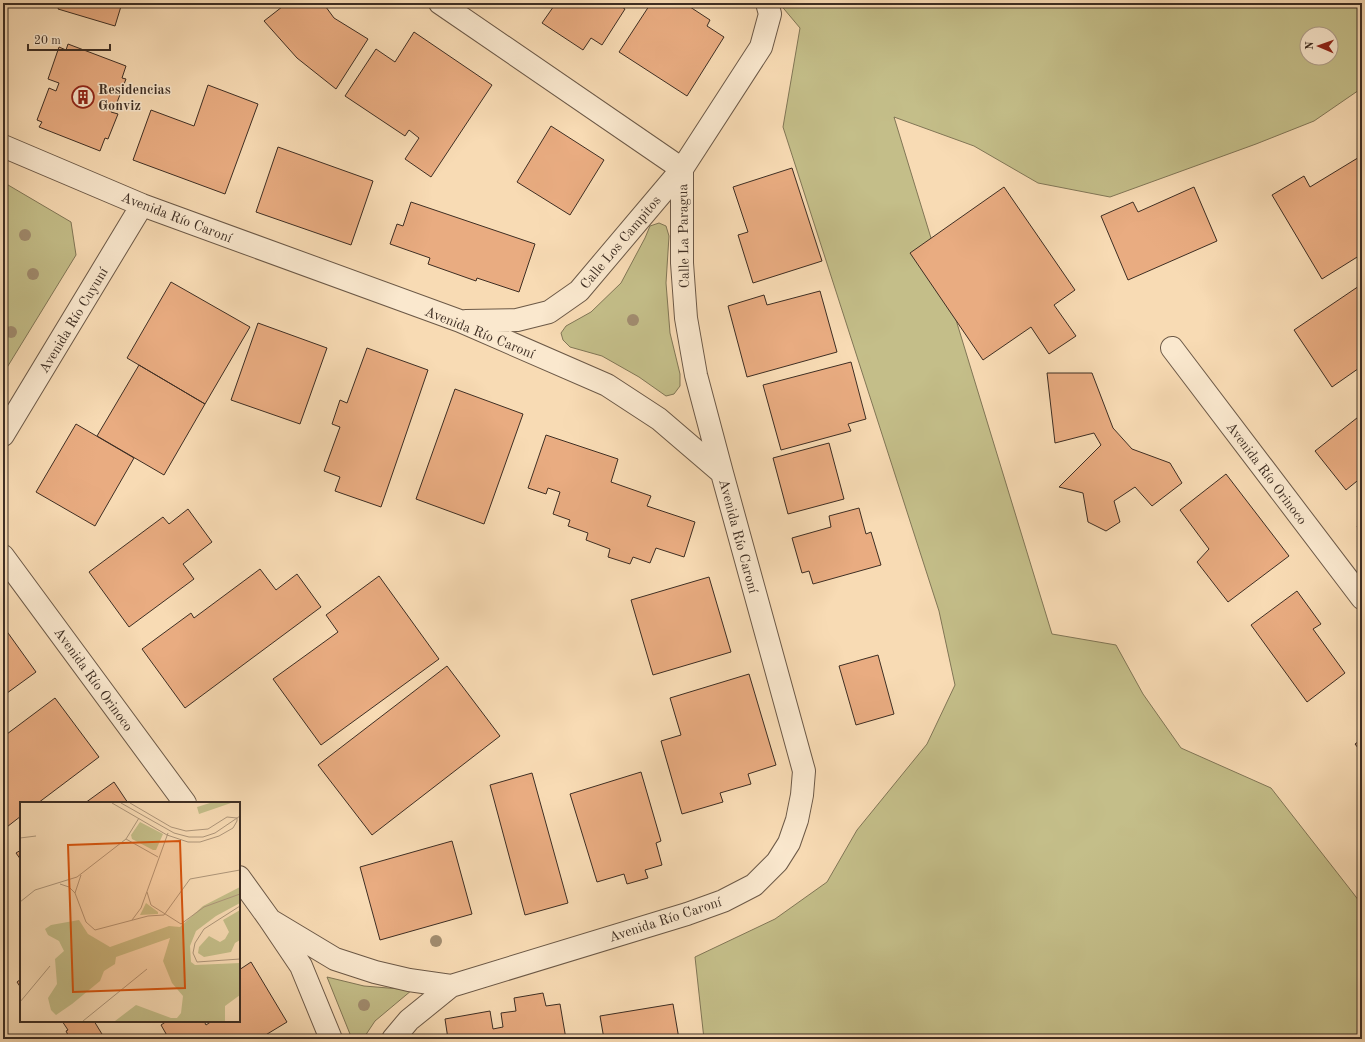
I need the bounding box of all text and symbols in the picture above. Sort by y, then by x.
scale bar [28,26,110,52]
north arrow [1299,26,1339,66]
text: 20 m [34,35,61,47]
text: N [1305,41,1316,50]
place label: Residencias Gonviz [98,83,171,113]
building icon: Residencias Gonviz [70,84,96,110]
street label: Calle La Paragua [676,183,692,289]
street label: Avenida Río Caroní [119,190,234,246]
street label: Calle Los Campitos [578,193,664,292]
street label: Avenida Río Cuyuní [37,265,111,376]
street label: Avenida Río Caroní [423,304,537,361]
street label: Avenida Río Orinoco [1223,420,1309,527]
street label: Avenida Río Caroní [716,478,760,595]
street label: Avenida Río Orinoco [51,625,135,734]
inset map [20,802,240,1022]
street label: Avenida Río Caroní [607,895,724,945]

